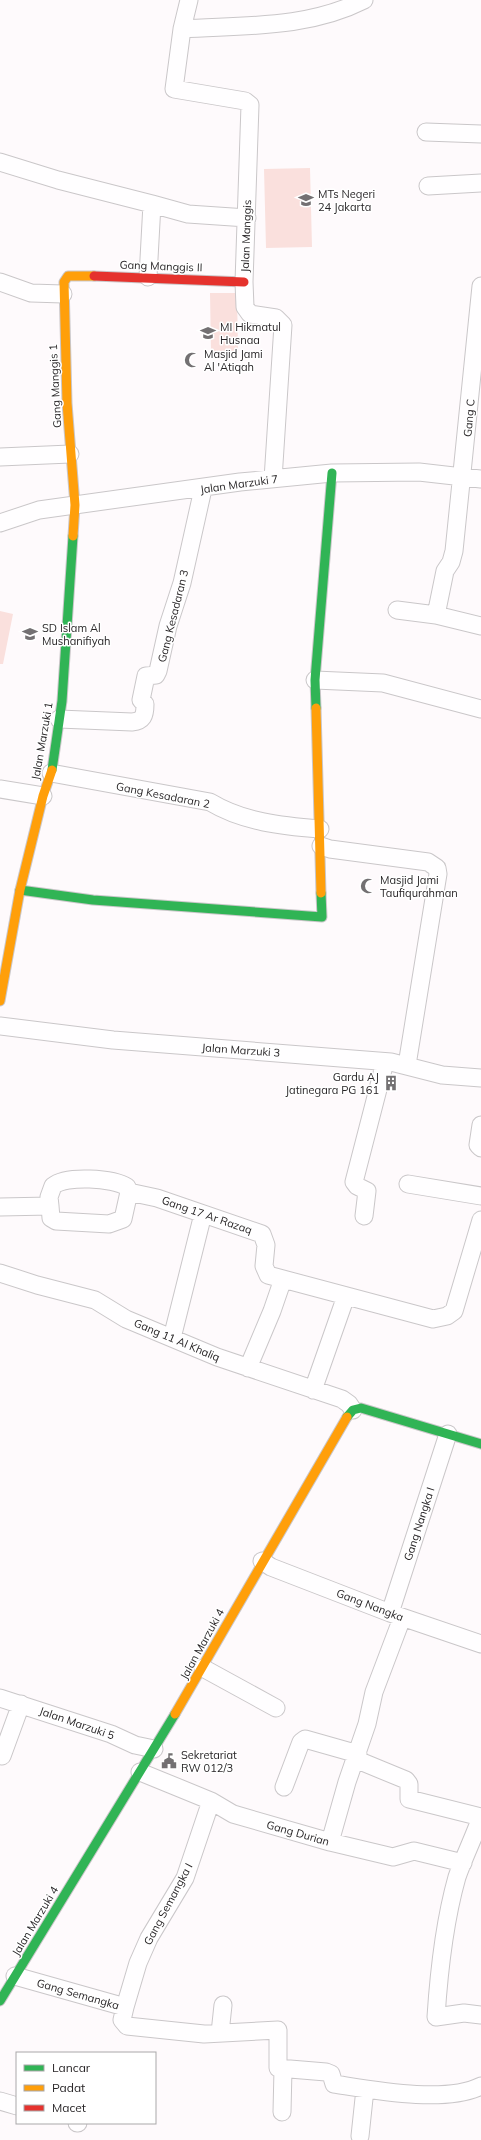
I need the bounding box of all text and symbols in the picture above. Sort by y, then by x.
place label: MTs Negeri 24 Jakarta [318,187,375,214]
school or university icon: MTs Negeri 24 Jakarta [297,191,315,209]
street label: Jalan Manggis [238,199,254,273]
street label: Gang Manggis II [119,258,203,274]
place label: MI Hikmatul Husnaa [220,320,281,347]
school or university icon: MI Hikmatul Husnaa [199,324,217,342]
street label: Gang Manggis 1 [46,344,64,428]
place label: Masjid Jami Al 'Atiqah [204,347,263,374]
mosque icon: Masjid Jami Al 'Atiqah [183,351,201,369]
street label: Gang C [460,398,478,438]
street label: Jalan Marzuki 7 [199,472,279,496]
street label: Gang Kesadaran 3 [155,568,191,664]
place label: SD Islam Al Mushanifiyah [42,621,110,648]
school or university icon: SD Islam Al Mushanifiyah [21,625,39,643]
street label: Jalan Marzuki 1 [28,701,56,781]
street label: Gang Kesadaran 2 [115,779,211,811]
place label: Masjid Jami Taufiqurahman [380,873,458,900]
mosque icon: Masjid Jami Taufiqurahman [359,877,377,895]
street label: Jalan Marzuki 3 [201,1040,281,1060]
place label: Gardu AJ Jatinegara PG 161 [285,1070,379,1097]
building icon: Gardu AJ Jatinegara PG 161 [382,1074,400,1092]
street label: Gang 17 Ar Razaq [160,1193,254,1237]
street label: Gang 11 Al Khaliq [132,1316,222,1364]
street label: Gang Nangka I [401,1485,437,1563]
street label: Gang Nangka [334,1586,406,1624]
street label: Jalan Marzuki 4 [177,1606,227,1682]
street label: Jalan Marzuki 5 [38,1704,117,1743]
place label: Sekretariat RW 012/3 [181,1748,237,1775]
public building icon: Sekretariat RW 012/3 [160,1752,178,1770]
street label: Gang Durian [265,1817,331,1849]
street label: Gang Semangka I [141,1861,195,1947]
street label: Jalan Marzuki 4 [9,1883,61,1958]
street label: Gang Semangka [35,1976,121,2012]
legend [16,2052,156,2124]
text: Lancar [52,2060,91,2075]
text: Padat [52,2080,85,2095]
text: Macet [52,2100,86,2115]

